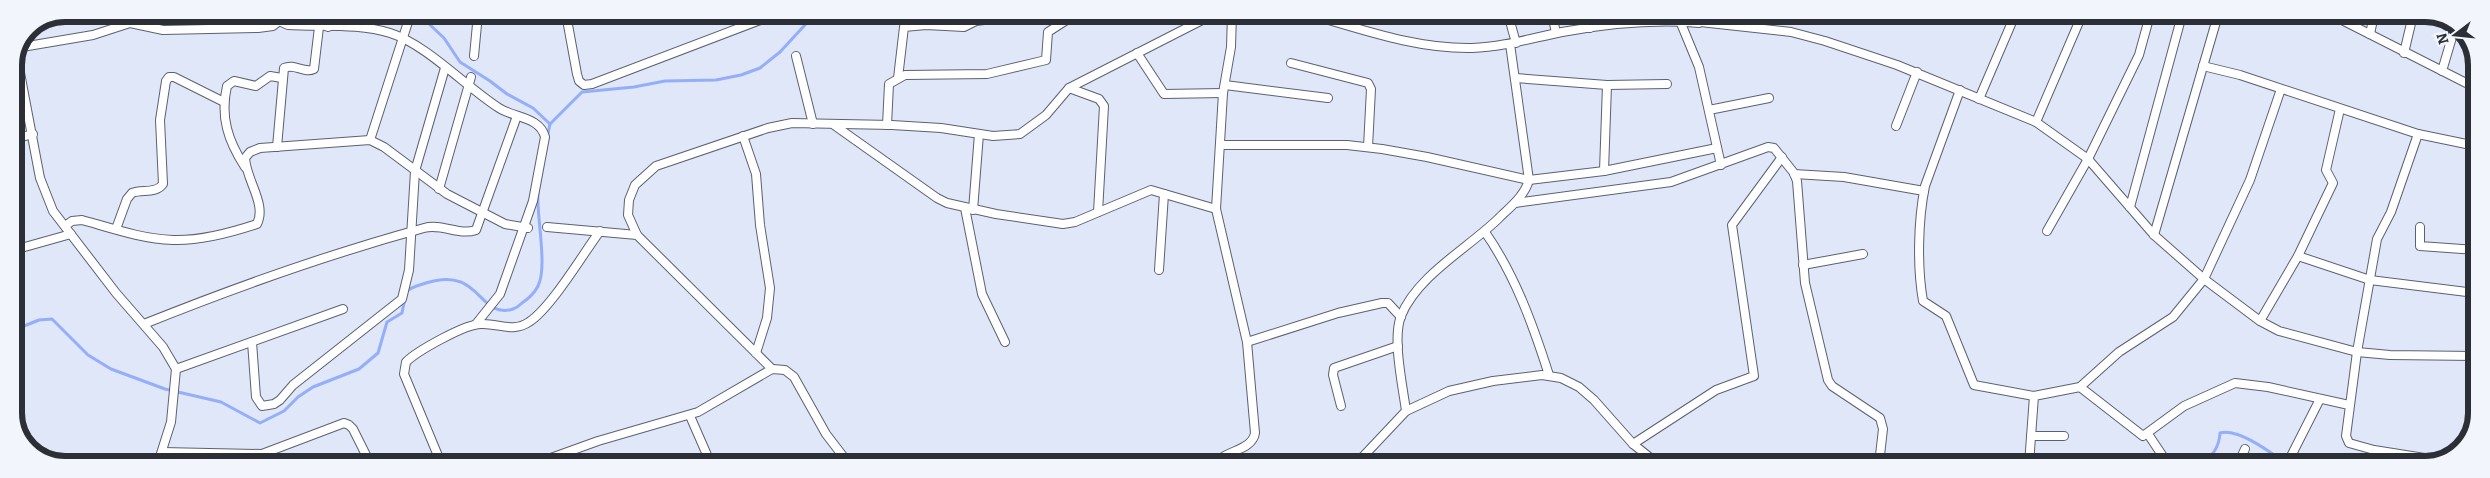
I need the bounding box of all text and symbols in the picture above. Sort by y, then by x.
north arrow [2430,10,2480,60]
text: N [2433,31,2453,46]

